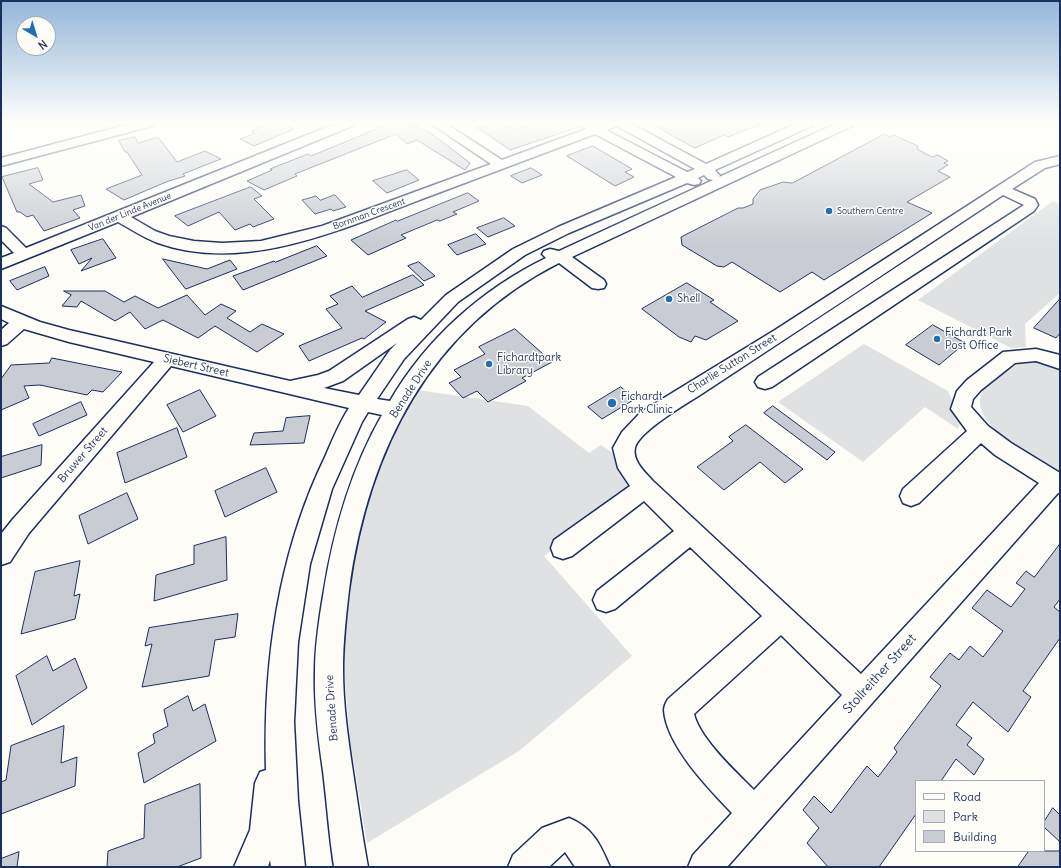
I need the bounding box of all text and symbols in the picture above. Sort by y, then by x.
north arrow [16,16,56,56]
text: N [35,37,50,53]
street label: Van der Linde Avenue [87,190,173,234]
street label: Bornman Crescent [332,196,406,232]
marker: Southern Centre [824,206,834,216]
place label: Southern Centre [837,206,903,216]
place label: Shell [677,292,700,306]
marker: Shell [664,294,674,304]
place label: Fichardt Park Post Office [945,326,1012,352]
street label: Charlie Sutton Street [685,331,779,397]
marker: Fichardt Park Post Office [932,334,942,344]
place label: Fichardtpark Library [497,351,561,377]
street label: Siebert Street [162,352,230,380]
street label: Benade Drive [387,357,435,421]
marker: Fichardtpark Library [484,359,494,369]
place label: Fichardt Park Clinic [621,390,673,416]
marker: Fichardt Park Clinic [606,397,618,409]
street label: Bruwer Street [55,425,111,485]
street label: Stollreither Street [840,631,920,717]
street label: Benade Drive [323,674,341,742]
legend [915,780,1045,852]
text: Road [953,789,981,804]
text: Park [953,809,978,824]
text: Building [953,829,997,844]

